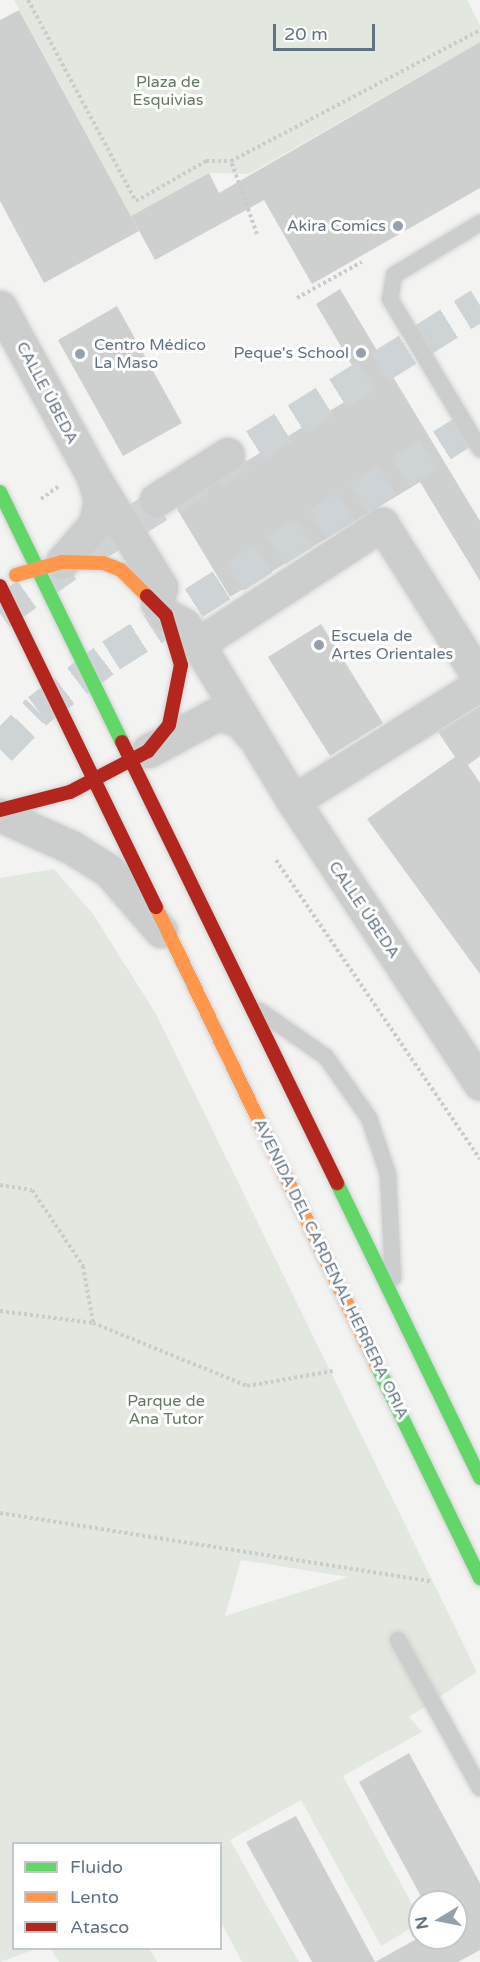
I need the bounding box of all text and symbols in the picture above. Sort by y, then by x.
scale bar [276,12,378,50]
text: 20 m [284,23,328,45]
park label: Plaza de Esquivias [133,72,203,110]
place label: Akira Comics [287,216,386,236]
marker: Akira Comics [391,219,405,233]
place label: Centro Médico La Maso [94,335,206,373]
street label: CALLE ÚBEDA [12,339,82,447]
place label: Peque's School [234,343,349,363]
marker: Centro Médico La Maso [71,345,89,363]
marker: Peque's School [354,346,368,360]
place label: Escuela de Artes Orientales [331,626,453,664]
marker: Escuela de Artes Orientales [312,638,326,652]
street label: CALLE ÚBEDA [324,858,404,962]
street label: AVENIDA DEL CARDENAL HERRERA ORIA [250,1116,412,1422]
park label: Parque de Ana Tutor [127,1391,205,1429]
legend [12,1842,222,1950]
text: Fluido [70,1856,123,1878]
text: Lento [70,1886,119,1908]
north arrow [408,1890,468,1950]
text: N [411,1915,433,1931]
text: Atasco [70,1916,129,1938]

